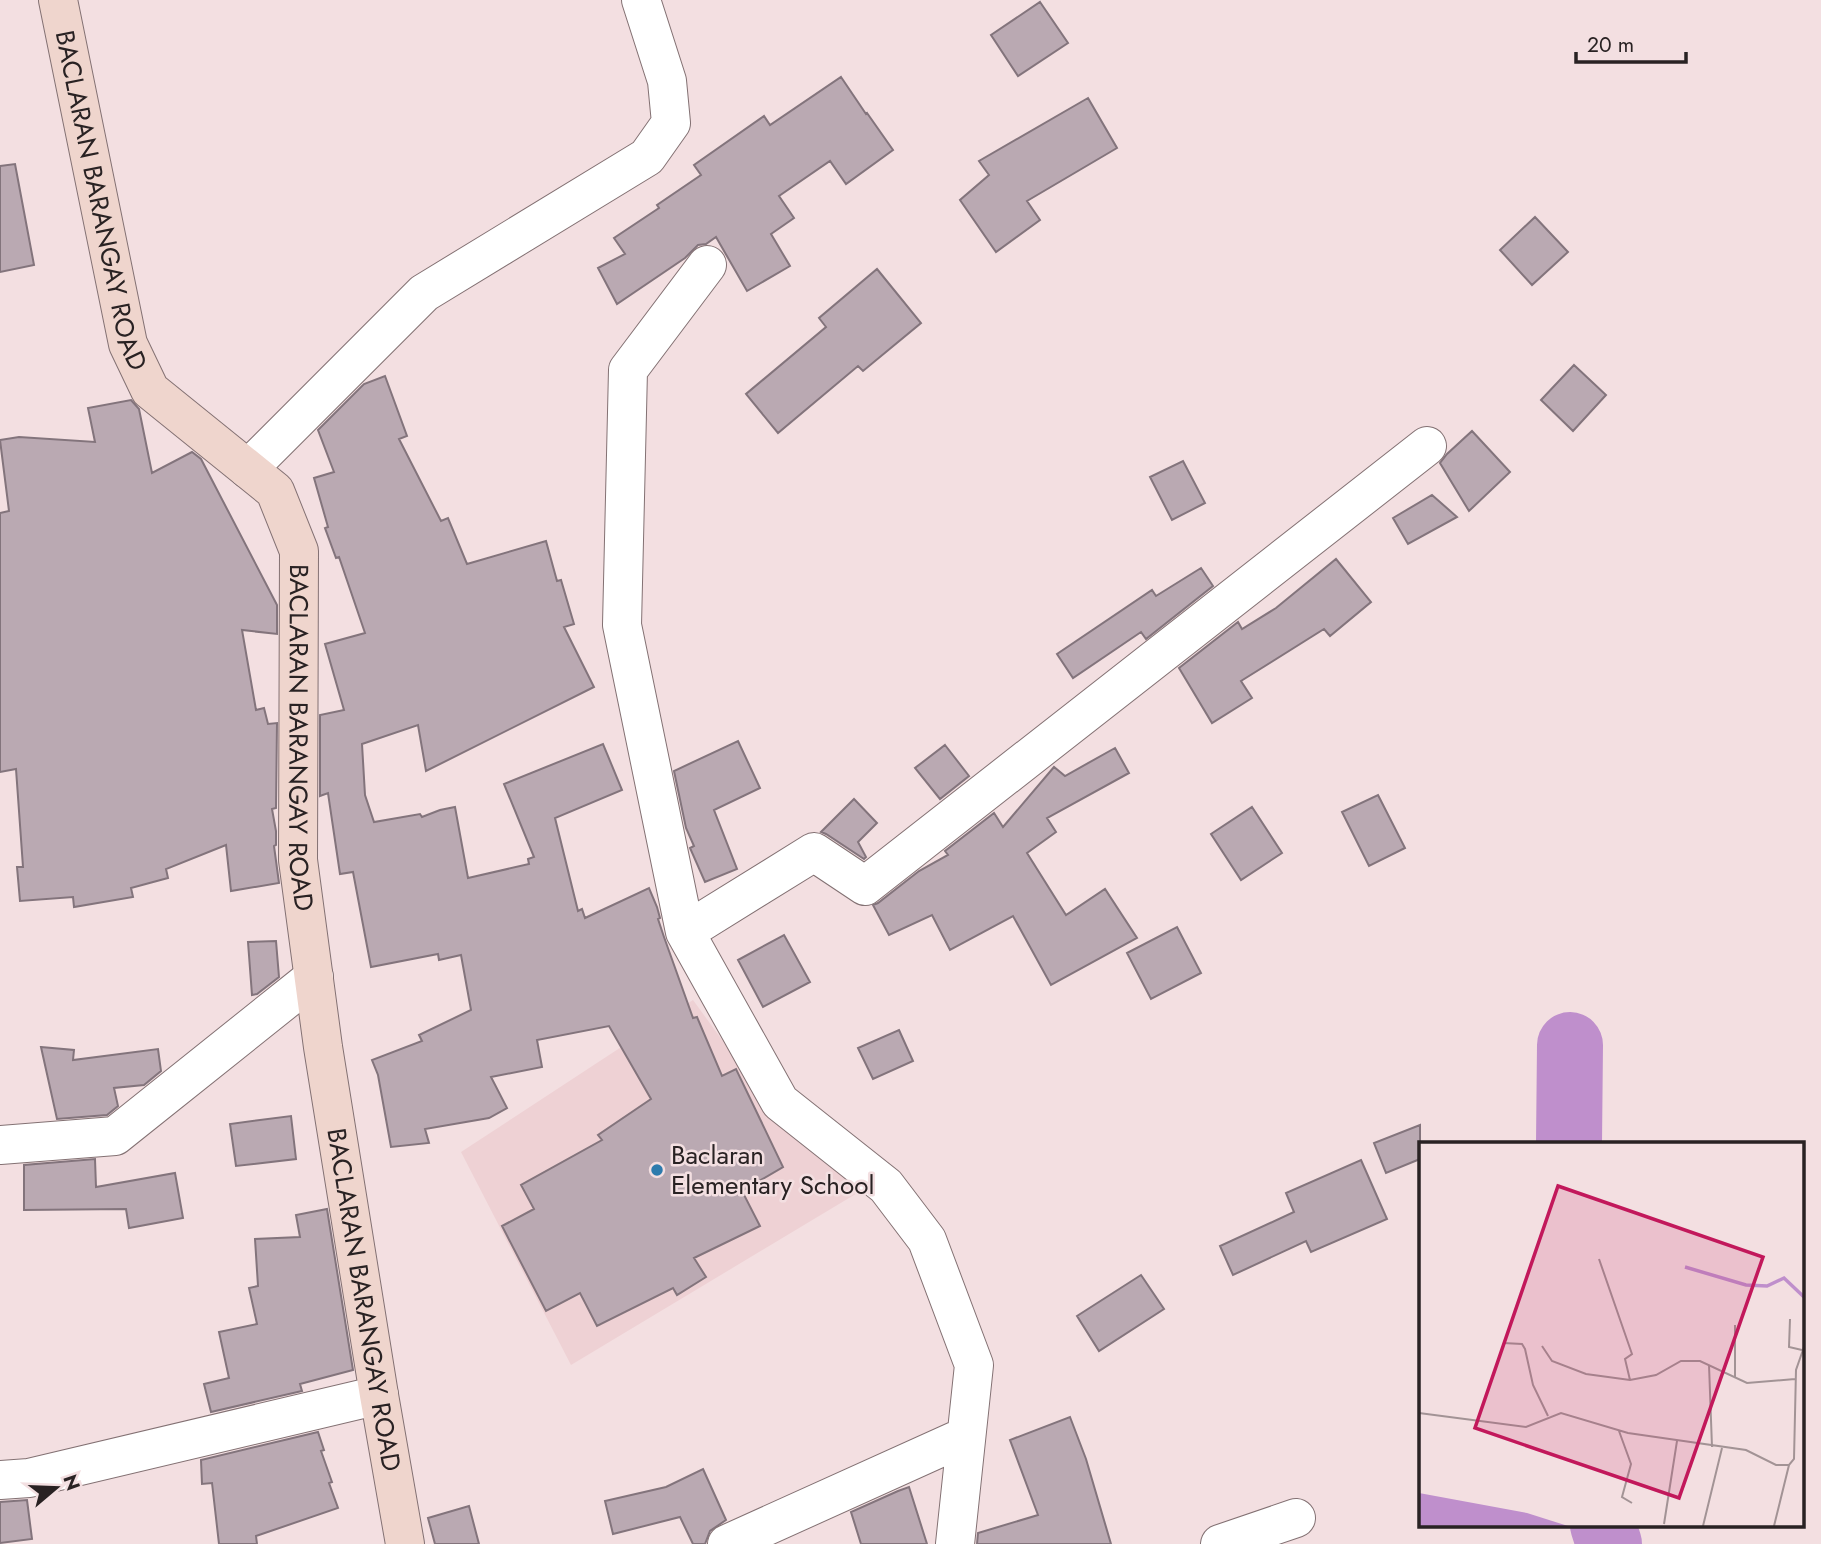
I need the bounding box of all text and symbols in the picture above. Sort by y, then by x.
scale bar [1576,21,1686,65]
street label: BACLARAN BARANGAY ROAD [46,27,157,377]
text: 20 m [1587,30,1634,60]
street label: BACLARAN BARANGAY ROAD [279,564,324,913]
street label: BACLARAN BARANGAY ROAD [317,1125,411,1474]
place label: Baclaran Elementary School [671,1136,874,1204]
inset map [1419,1142,1804,1526]
marker: Baclaran Elementary School [649,1162,665,1178]
north arrow [21,1453,91,1523]
text: N [56,1471,87,1494]

